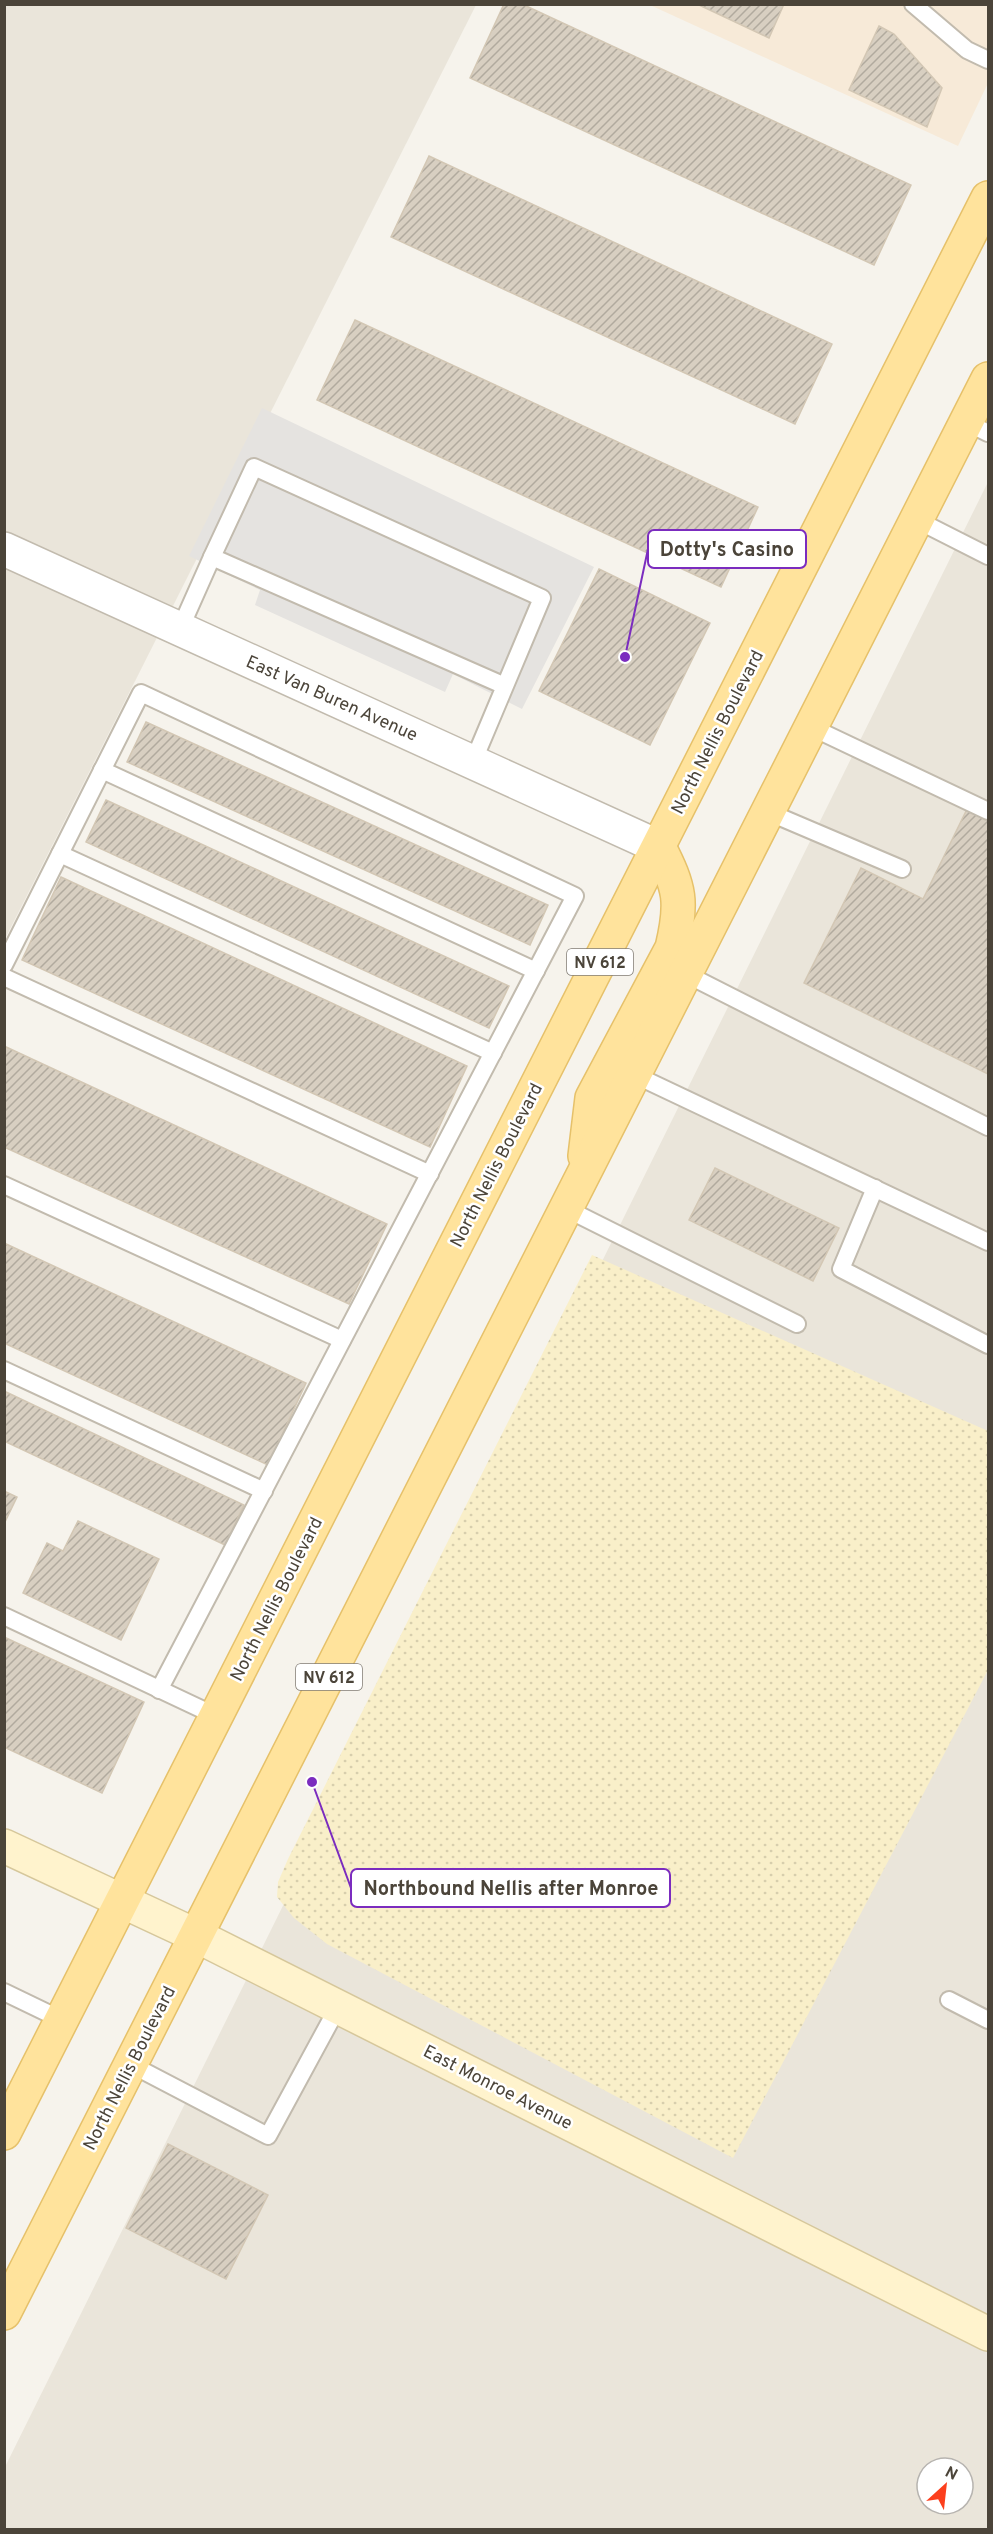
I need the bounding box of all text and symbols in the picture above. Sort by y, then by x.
callout: Dotty's Casino [648,530,806,568]
text: Dotty's Casino [660,538,794,564]
street label: North Nellis Boulevard [667,647,770,819]
street label: East Van Buren Avenue [242,651,421,748]
road number: NV 612 [567,949,633,975]
street label: North Nellis Boulevard [446,1080,549,1252]
street label: North Nellis Boulevard [226,1514,329,1686]
road number: NV 612 [296,1664,362,1690]
callout: Northbound Nellis after Monroe [351,1869,670,1907]
text: Northbound Nellis after Monroe [363,1877,659,1903]
street label: North Nellis Boulevard [79,1983,182,2155]
street label: East Monroe Avenue [419,2041,576,2136]
north arrow [915,2456,975,2516]
text: N [941,2463,961,2486]

